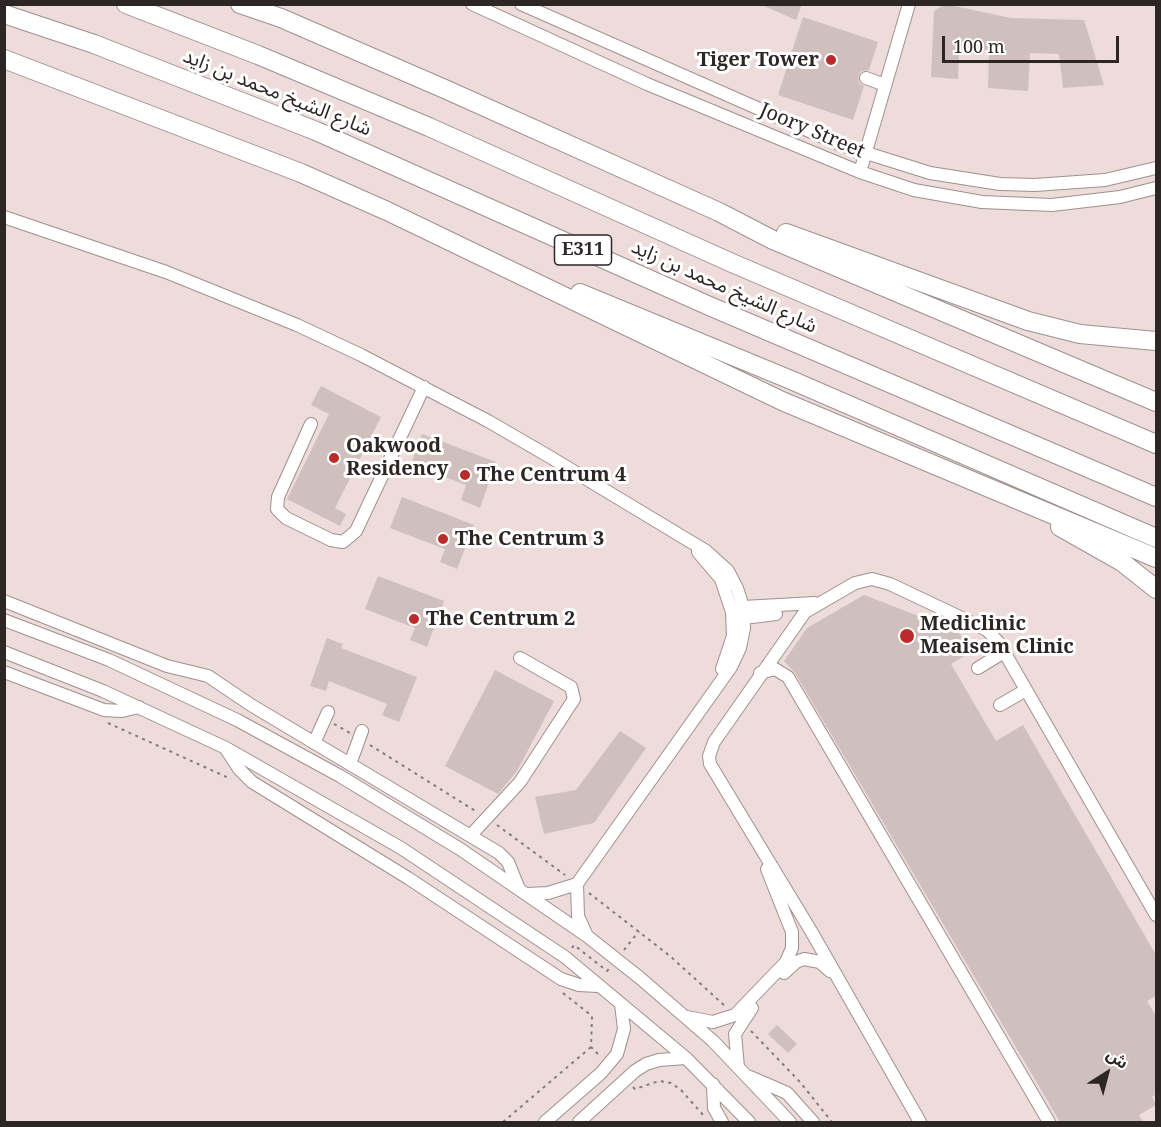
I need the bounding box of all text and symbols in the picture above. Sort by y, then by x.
scale bar [945,24,1122,62]
text: 100 m [953,34,1005,58]
street label: شارع الشيخ محمد بن زايد [179,44,375,142]
place label: Tiger Tower [697,48,819,72]
marker: Tiger Tower [824,53,838,67]
street label: Joory Street [756,98,868,164]
road number: E311 [554,235,612,265]
street label: شارع الشيخ محمد بن زايد [627,235,821,339]
place label: Oakwood Residency [346,434,448,481]
marker: Oakwood Residency [327,451,341,465]
place label: The Centrum 4 [477,463,626,487]
marker: The Centrum 4 [458,468,472,482]
place label: The Centrum 3 [455,527,604,551]
marker: The Centrum 3 [436,532,450,546]
place label: The Centrum 2 [426,607,575,631]
marker: The Centrum 2 [407,612,421,626]
place label: Mediclinic Meaisem Clinic [920,612,1074,659]
marker: Mediclinic Meaisem Clinic [898,627,916,645]
north arrow [1077,1043,1137,1103]
text: ش [1102,1043,1133,1074]

